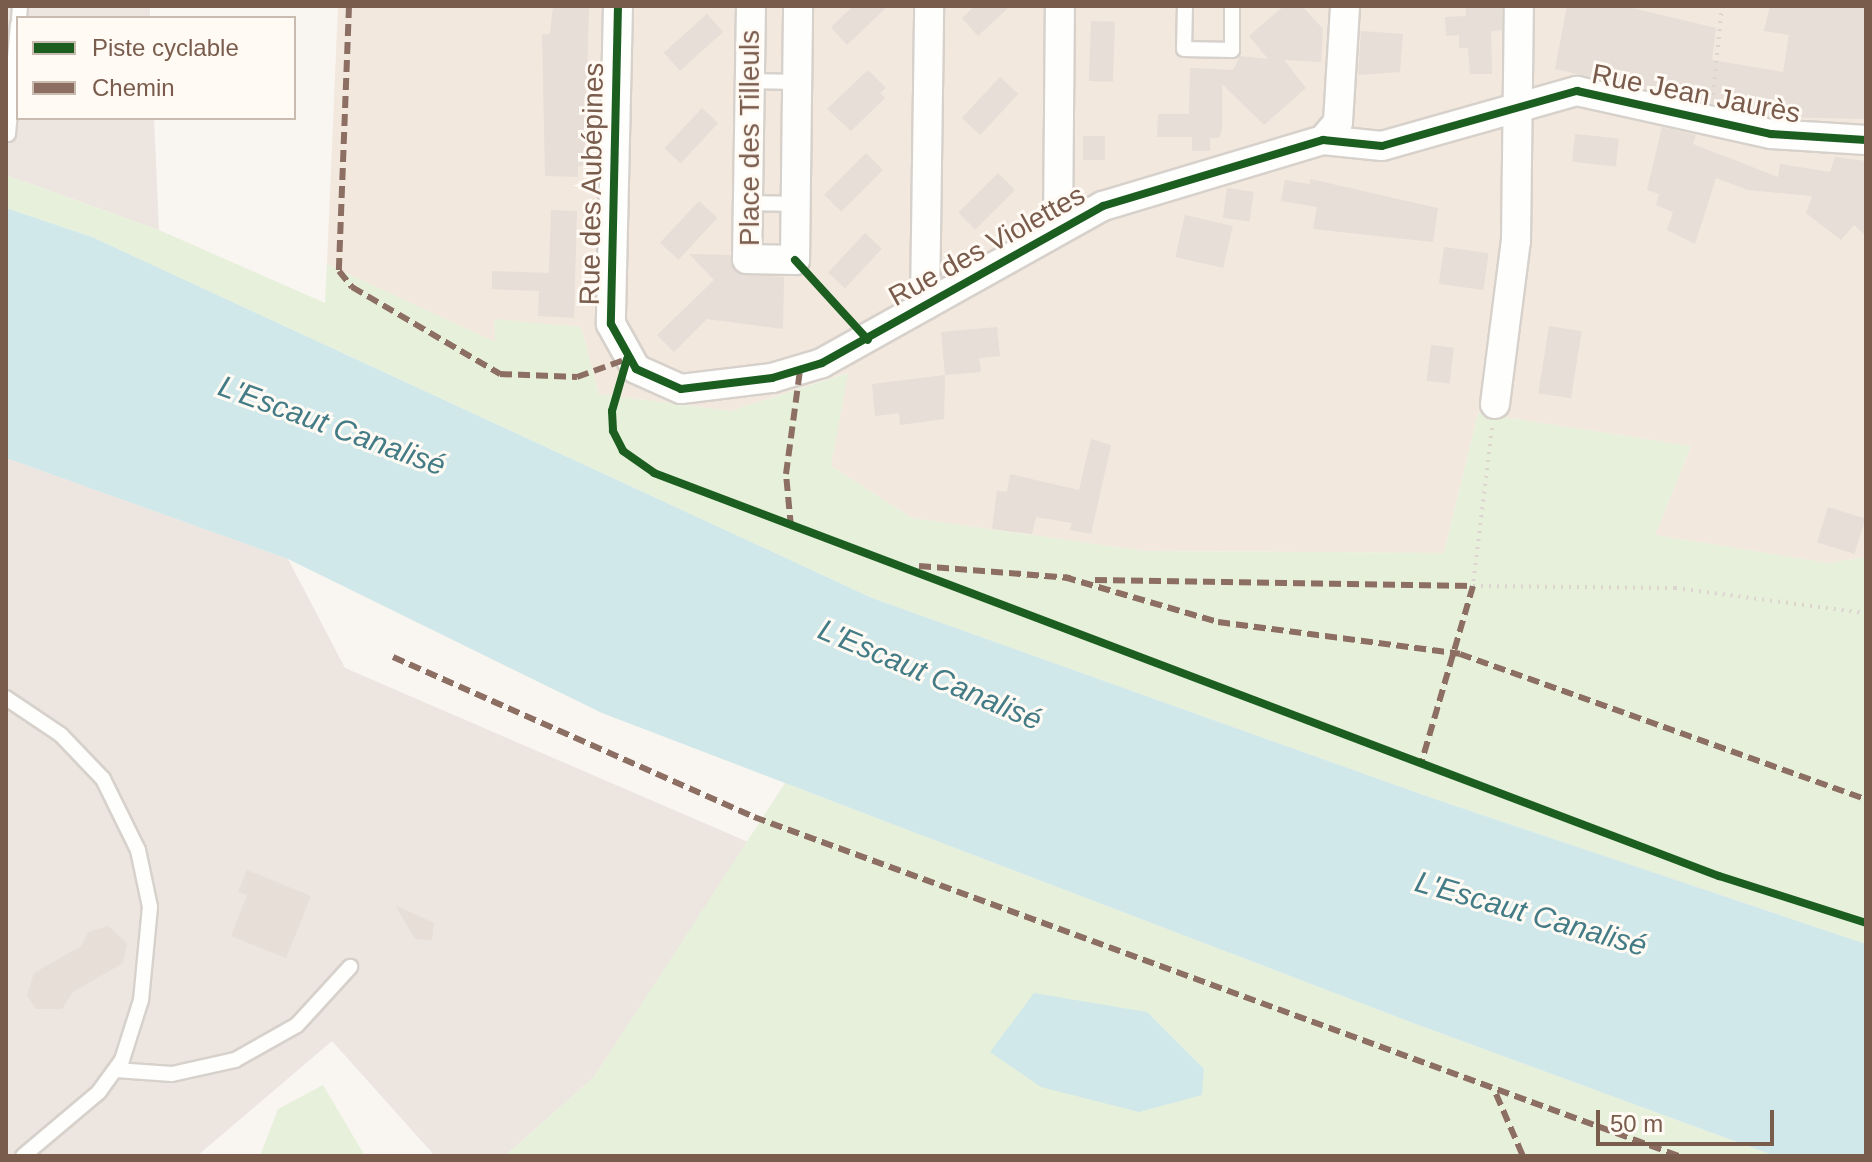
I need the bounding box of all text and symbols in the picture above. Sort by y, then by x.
legend [16,16,296,120]
street label: Place des Tilleuls [733,30,767,246]
text: Piste cyclable [92,34,239,61]
street label: Rue Jean Jaurès [1589,57,1803,131]
street label: Rue des Aubépines [573,62,611,306]
text: Chemin [92,74,175,101]
street label: Rue des Violettes [883,178,1091,314]
water label: L'Escaut Canalisé [213,368,451,484]
water label: L'Escaut Canalisé [813,612,1047,738]
water label: L'Escaut Canalisé [1411,864,1651,964]
scale bar [1600,1094,1778,1144]
text: 50 m [1610,1110,1663,1137]

